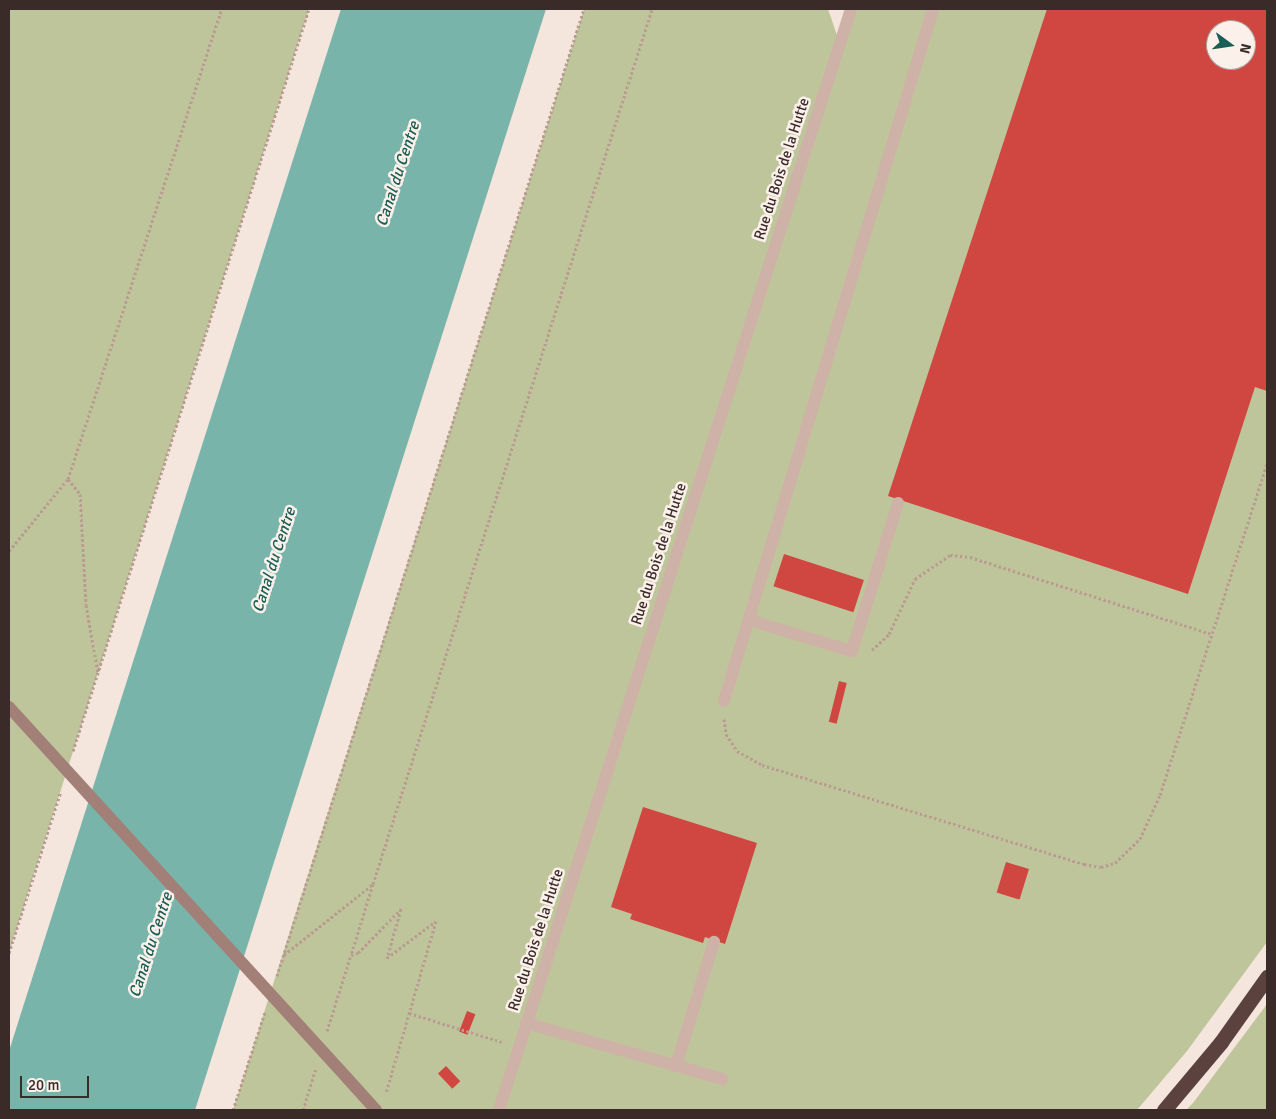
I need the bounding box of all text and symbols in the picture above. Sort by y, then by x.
north arrow [1206,20,1256,70]
text: N [1236,42,1254,55]
street label: Rue du Bois de la Hutte [751,96,813,242]
water label: Canal du Centre [372,119,424,229]
street label: Rue du Bois de la Hutte [628,481,690,627]
water label: Canal du Centre [248,505,300,615]
street label: Rue du Bois de la Hutte [505,867,567,1013]
water label: Canal du Centre [125,890,177,1000]
scale bar [22,1066,91,1098]
text: 20 m [28,1076,59,1094]

